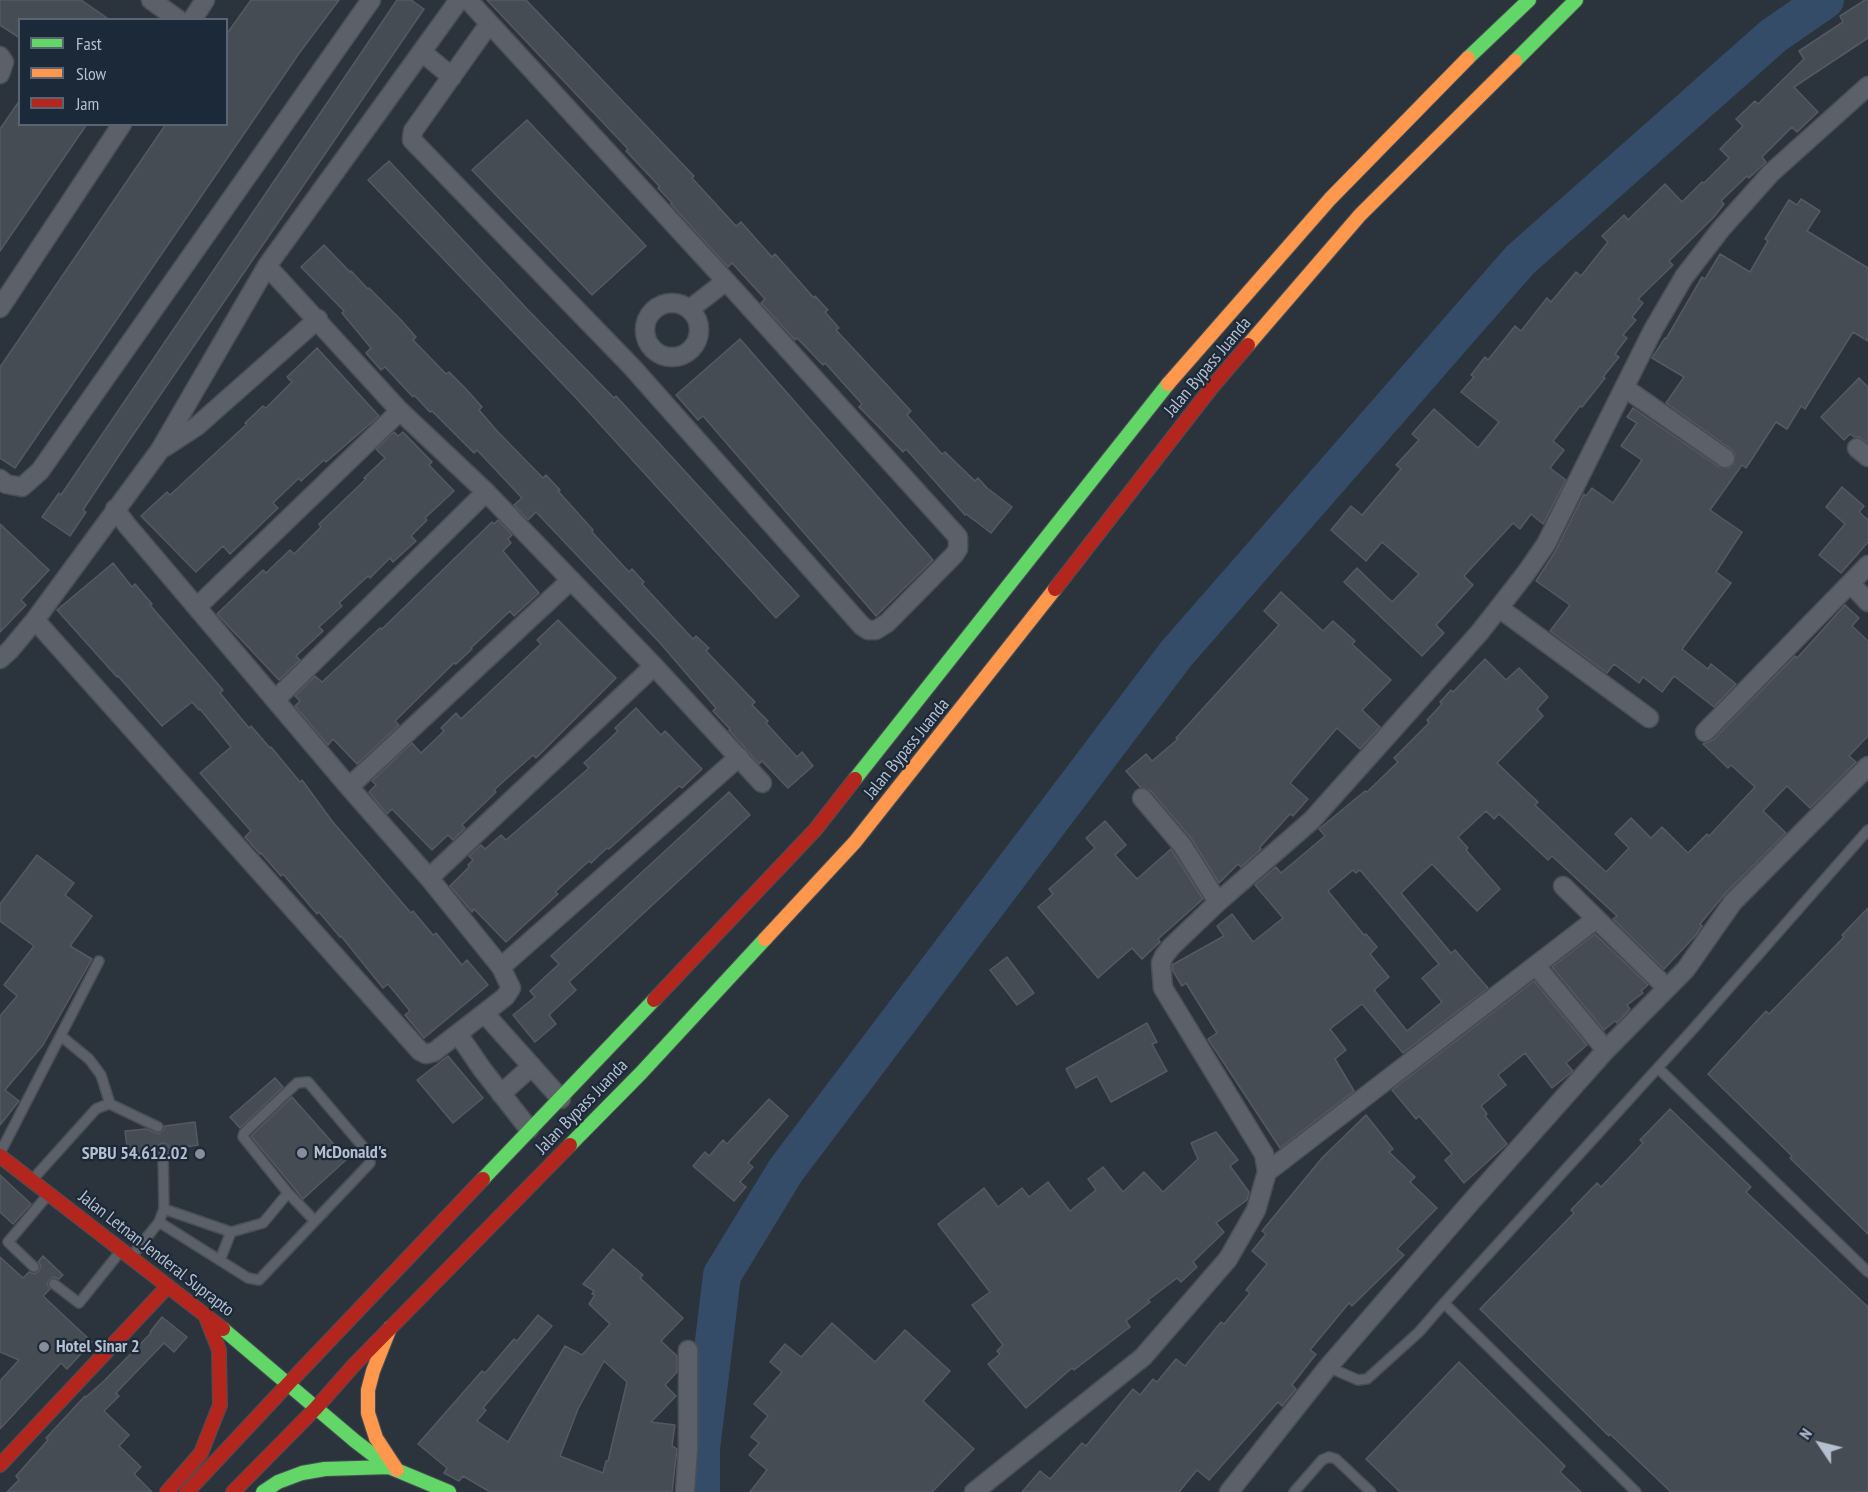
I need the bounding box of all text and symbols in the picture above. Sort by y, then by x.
legend [18,18,228,126]
text: Fast [76,32,102,55]
text: Slow [76,62,106,85]
text: Jam [76,92,99,115]
street label: Jalan Bypass Juanda [1160,313,1256,421]
street label: Jalan Bypass Juanda [860,694,954,804]
street label: Jalan Bypass Juanda [531,1055,633,1159]
place label: McDonald's [314,1142,387,1164]
place label: SPBU 54.612.02 [82,1143,188,1165]
marker: McDonald's [295,1146,309,1160]
marker: SPBU 54.612.02 [193,1147,207,1161]
street label: Jalan Letnan Jenderal Suprapto [74,1187,238,1321]
place label: Hotel Sinar 2 [56,1336,140,1358]
marker: Hotel Sinar 2 [37,1340,51,1354]
north arrow [1790,1414,1850,1474]
text: N [1795,1424,1816,1443]

